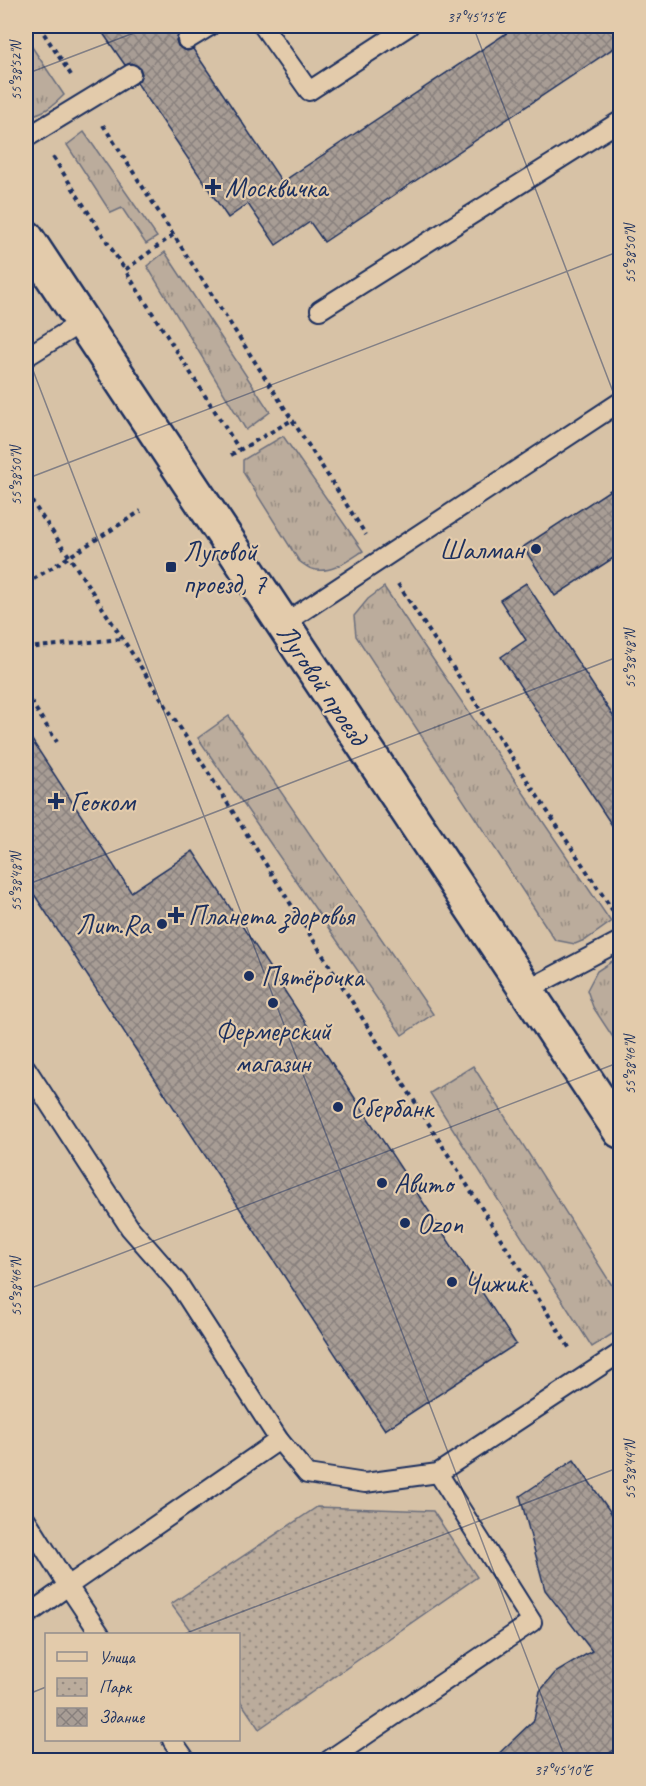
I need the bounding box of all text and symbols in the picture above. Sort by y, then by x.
text: 37°45'15"E [447,8,507,27]
text: 55°38'52"N [7,38,26,101]
place label: Москвичка [225,170,330,205]
marker: Москвичка [206,180,220,194]
text: 55°38'50"N [621,221,640,284]
text: 55°38'50"N [7,443,26,506]
place label: Шалман [439,532,526,567]
place label: Луговой проезд, 7 [183,534,268,601]
marker: Шалман [529,542,543,556]
marker: Луговой проезд, 7 [164,560,178,574]
street label: Луговой проезд [269,617,378,754]
text: 55°38'48"N [621,626,640,689]
place label: Геоком [70,784,137,819]
marker: Геоком [47,792,65,810]
text: 55°38'48"N [7,849,26,912]
place label: Планета здоровья [188,898,356,934]
place label: Лит.Ra [76,907,152,942]
marker: Планета здоровья [169,908,183,922]
marker: Лит.Ra [155,917,169,931]
place label: Пятёрочка [261,959,365,994]
marker: Пятёрочка [242,969,256,983]
marker: Фермерский магазин [266,996,280,1010]
place label: Фермерский магазин [215,1013,332,1080]
text: 55°38'46"N [621,1032,640,1095]
place label: Сбербанк [350,1090,436,1125]
marker: Сбербанк [331,1100,345,1114]
place label: Авито [394,1166,456,1201]
marker: Авито [375,1176,389,1190]
place label: Ozon [417,1206,463,1241]
marker: Ozon [398,1216,412,1230]
text: 55°38'46"N [7,1254,26,1317]
place label: Чижик [464,1265,529,1300]
marker: Чижик [445,1275,459,1289]
text: 55°38'44"N [621,1437,640,1500]
legend [45,1633,240,1741]
text: Улица [99,1646,136,1668]
text: Парк [99,1676,133,1698]
text: Здание [99,1706,145,1728]
text: 37°45'10"E [534,1761,594,1780]

